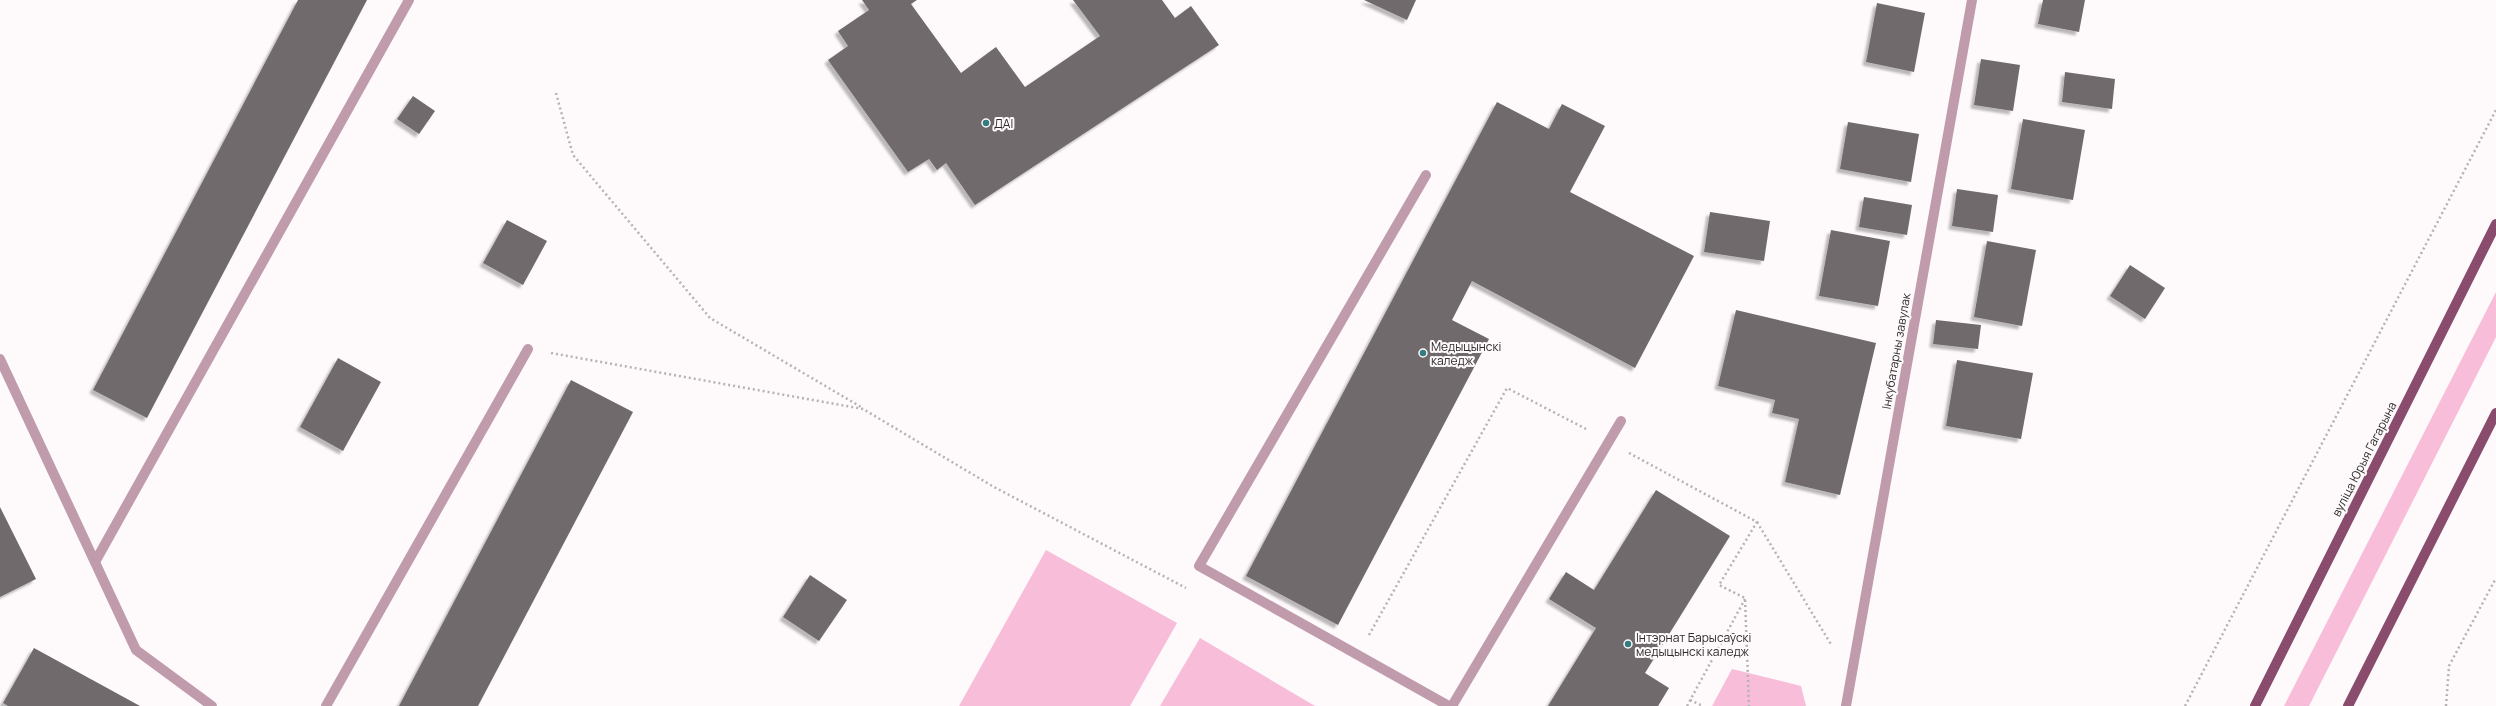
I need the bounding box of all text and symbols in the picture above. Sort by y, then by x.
place label: ДАІ [994,115,1013,132]
marker: ДАІ [981,118,991,128]
street label: Інкубатарны завулак [1877,291,1915,410]
place label: Медыцынскі каледж [1431,338,1501,369]
marker: Медыцынскі каледж [1418,348,1428,358]
street label: вуліца Юрыя Гагарына [2328,399,2400,519]
place label: Інтэрнат Барысаўскі медыцынскі каледж [1636,629,1751,660]
marker: Інтэрнат Барысаўскі медыцынскі каледж [1623,639,1633,649]

